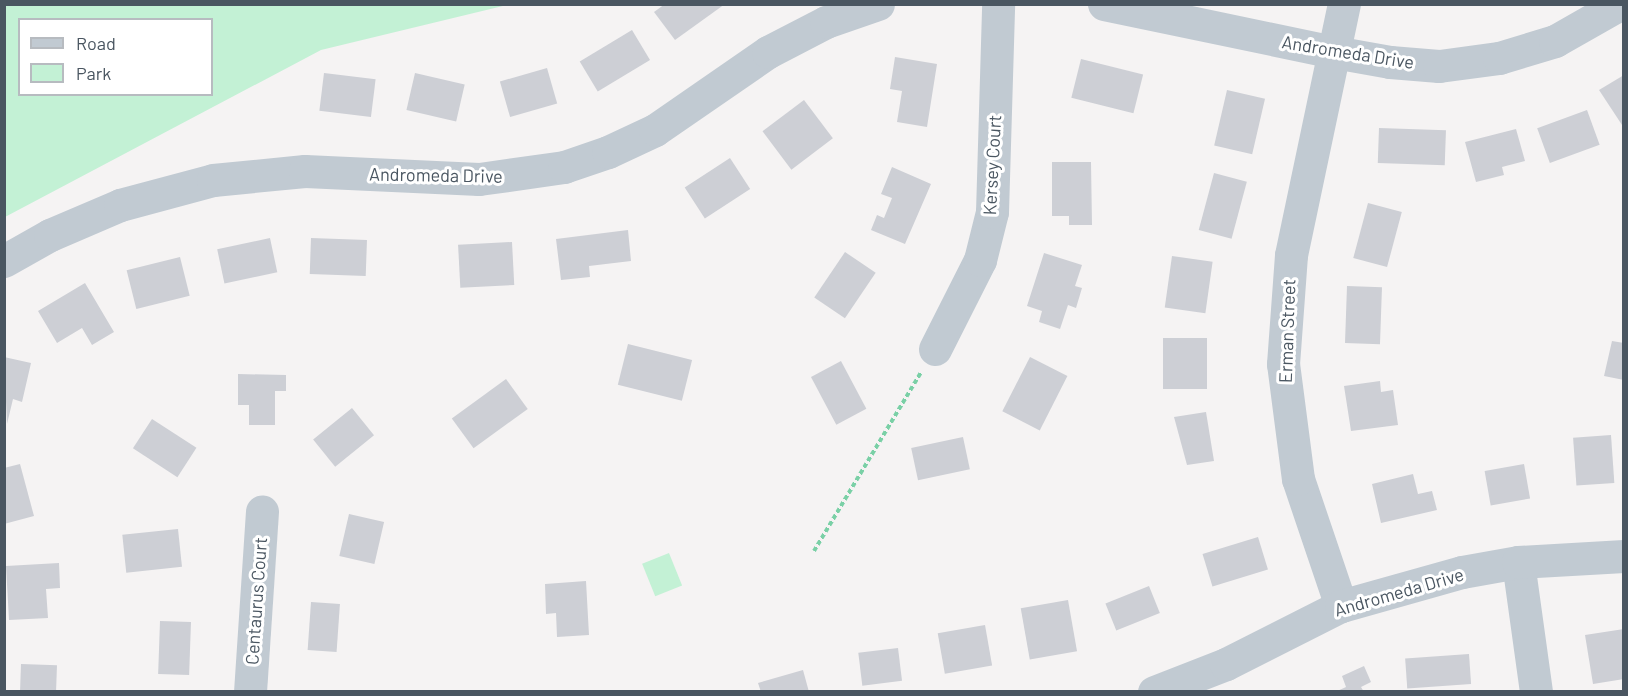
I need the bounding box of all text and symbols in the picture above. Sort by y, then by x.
legend [18,18,213,96]
street label: Andromeda Drive [1280,31,1416,73]
text: Road [76,32,116,54]
text: Park [76,62,111,84]
street label: Kersey Court [979,114,1005,216]
street label: Andromeda Drive [369,163,503,187]
street label: Erman Street [1274,279,1300,383]
street label: Centaurus Court [241,537,271,665]
street label: Andromeda Drive [1332,563,1466,621]

